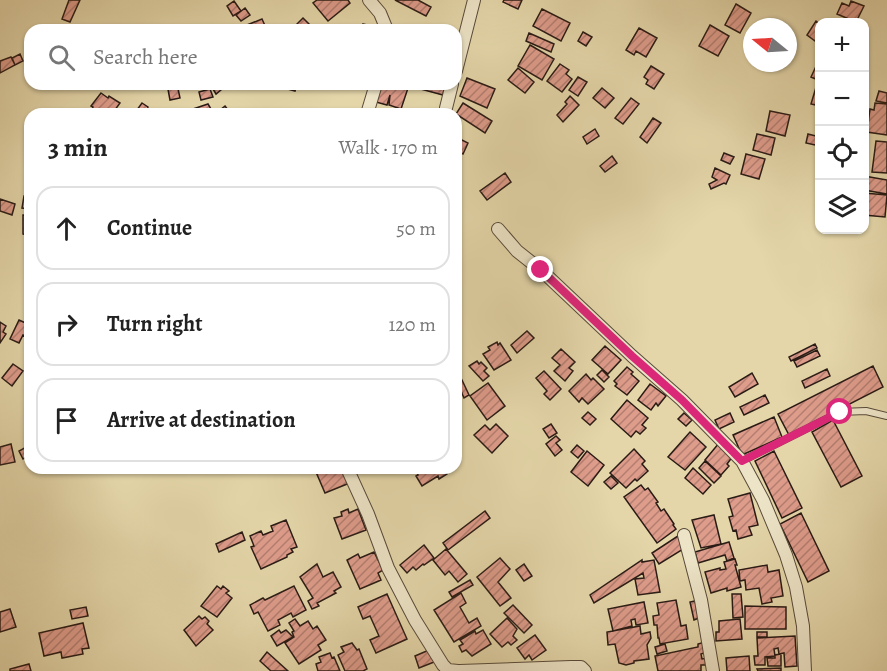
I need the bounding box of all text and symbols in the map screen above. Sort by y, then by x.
north arrow [743,18,797,72]
map controls [815,18,869,234]
button: + [815,18,869,72]
search box [24,24,462,90]
icon: search [45,41,78,74]
text: Search here [93,42,198,72]
button: − [815,72,869,126]
button: locate [815,126,869,180]
text: 3 min [48,130,108,165]
text: Walk · 170 m [338,134,438,161]
button: layers [815,180,869,234]
icon: ahead [50,212,83,245]
text: Continue [107,213,192,243]
text: 50 m [396,215,436,242]
route end [527,256,553,282]
icon: right [50,308,83,341]
text: Turn right [107,309,203,339]
text: 120 m [388,311,436,338]
route start [826,398,852,424]
icon: arrive [50,404,83,437]
text: Arrive at destination [107,405,296,435]

